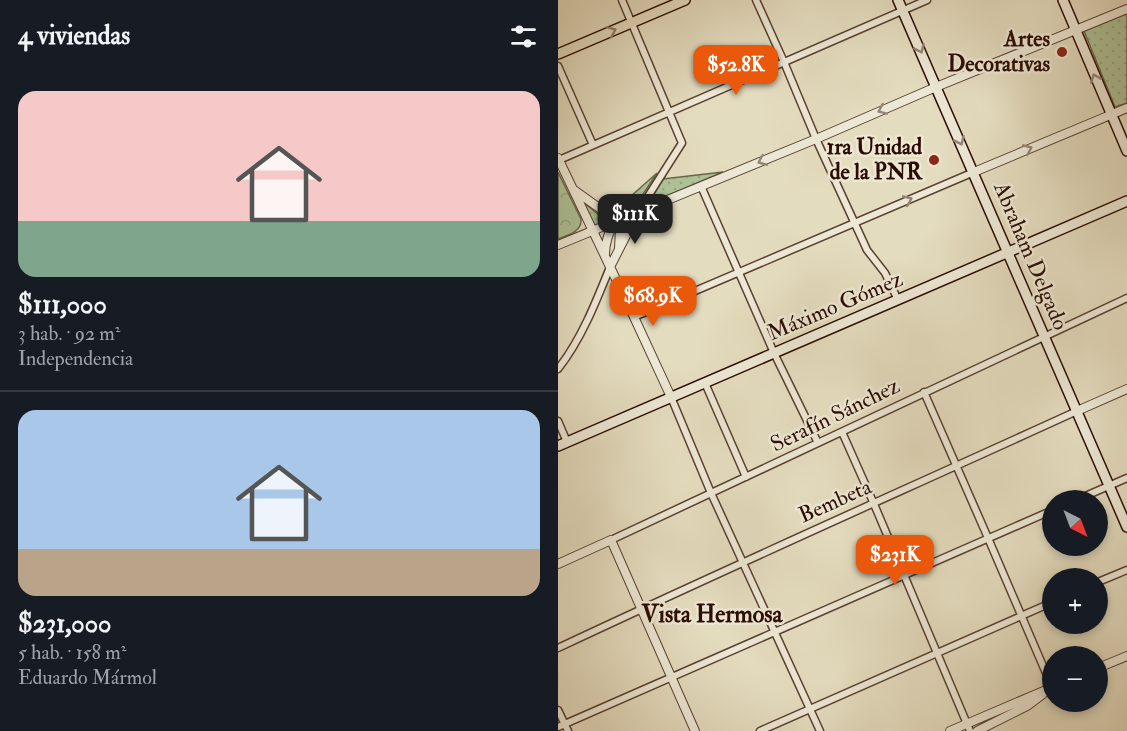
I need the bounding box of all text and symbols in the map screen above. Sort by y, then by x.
text: 4 viviendas [18,20,130,52]
icon: filters [507,20,540,53]
place label: Artes Decorativas [947,25,1050,78]
one-way arrow [605,26,616,38]
one-way arrow [912,42,924,53]
pin: $52.8K [687,45,785,96]
marker: Artes Decorativas [1055,45,1069,59]
text: $52.8K [707,52,765,77]
one-way arrow [1090,73,1102,84]
one-way arrow [878,103,889,115]
icon: home [225,130,333,238]
place label: 1ra Unidad de la PNR [827,133,923,186]
one-way arrow [953,134,965,145]
one-way arrow [1021,144,1032,156]
marker: 1ra Unidad de la PNR [927,153,941,167]
one-way arrow [757,154,768,166]
street label: Abraham Delgado [987,177,1075,334]
pin: $111K [593,194,677,245]
one-way arrow [902,195,913,207]
text: $111K [612,201,658,226]
street label: Máximo Gómez [763,265,907,347]
pin: $68.9K [604,276,702,327]
text: $68.9K [624,283,682,308]
text: $111,000 [18,289,107,321]
text: 3 hab. · 92 m² [18,321,120,346]
text: Independencia [18,346,133,371]
street label: Serafín Sánchez [766,371,905,458]
icon: home [225,449,333,557]
street label: Bembeta [794,472,877,529]
north arrow [1042,490,1108,556]
map controls [1042,490,1108,712]
pin: $231K [853,535,937,586]
text: $231K [870,542,920,567]
button: + [1042,568,1108,634]
district label: Vista Hermosa [641,599,784,630]
text: $231,000 [18,608,111,640]
text: 5 hab. · 158 m² [18,640,126,665]
button: − [1042,646,1108,712]
text: Eduardo Mármol [18,665,157,690]

